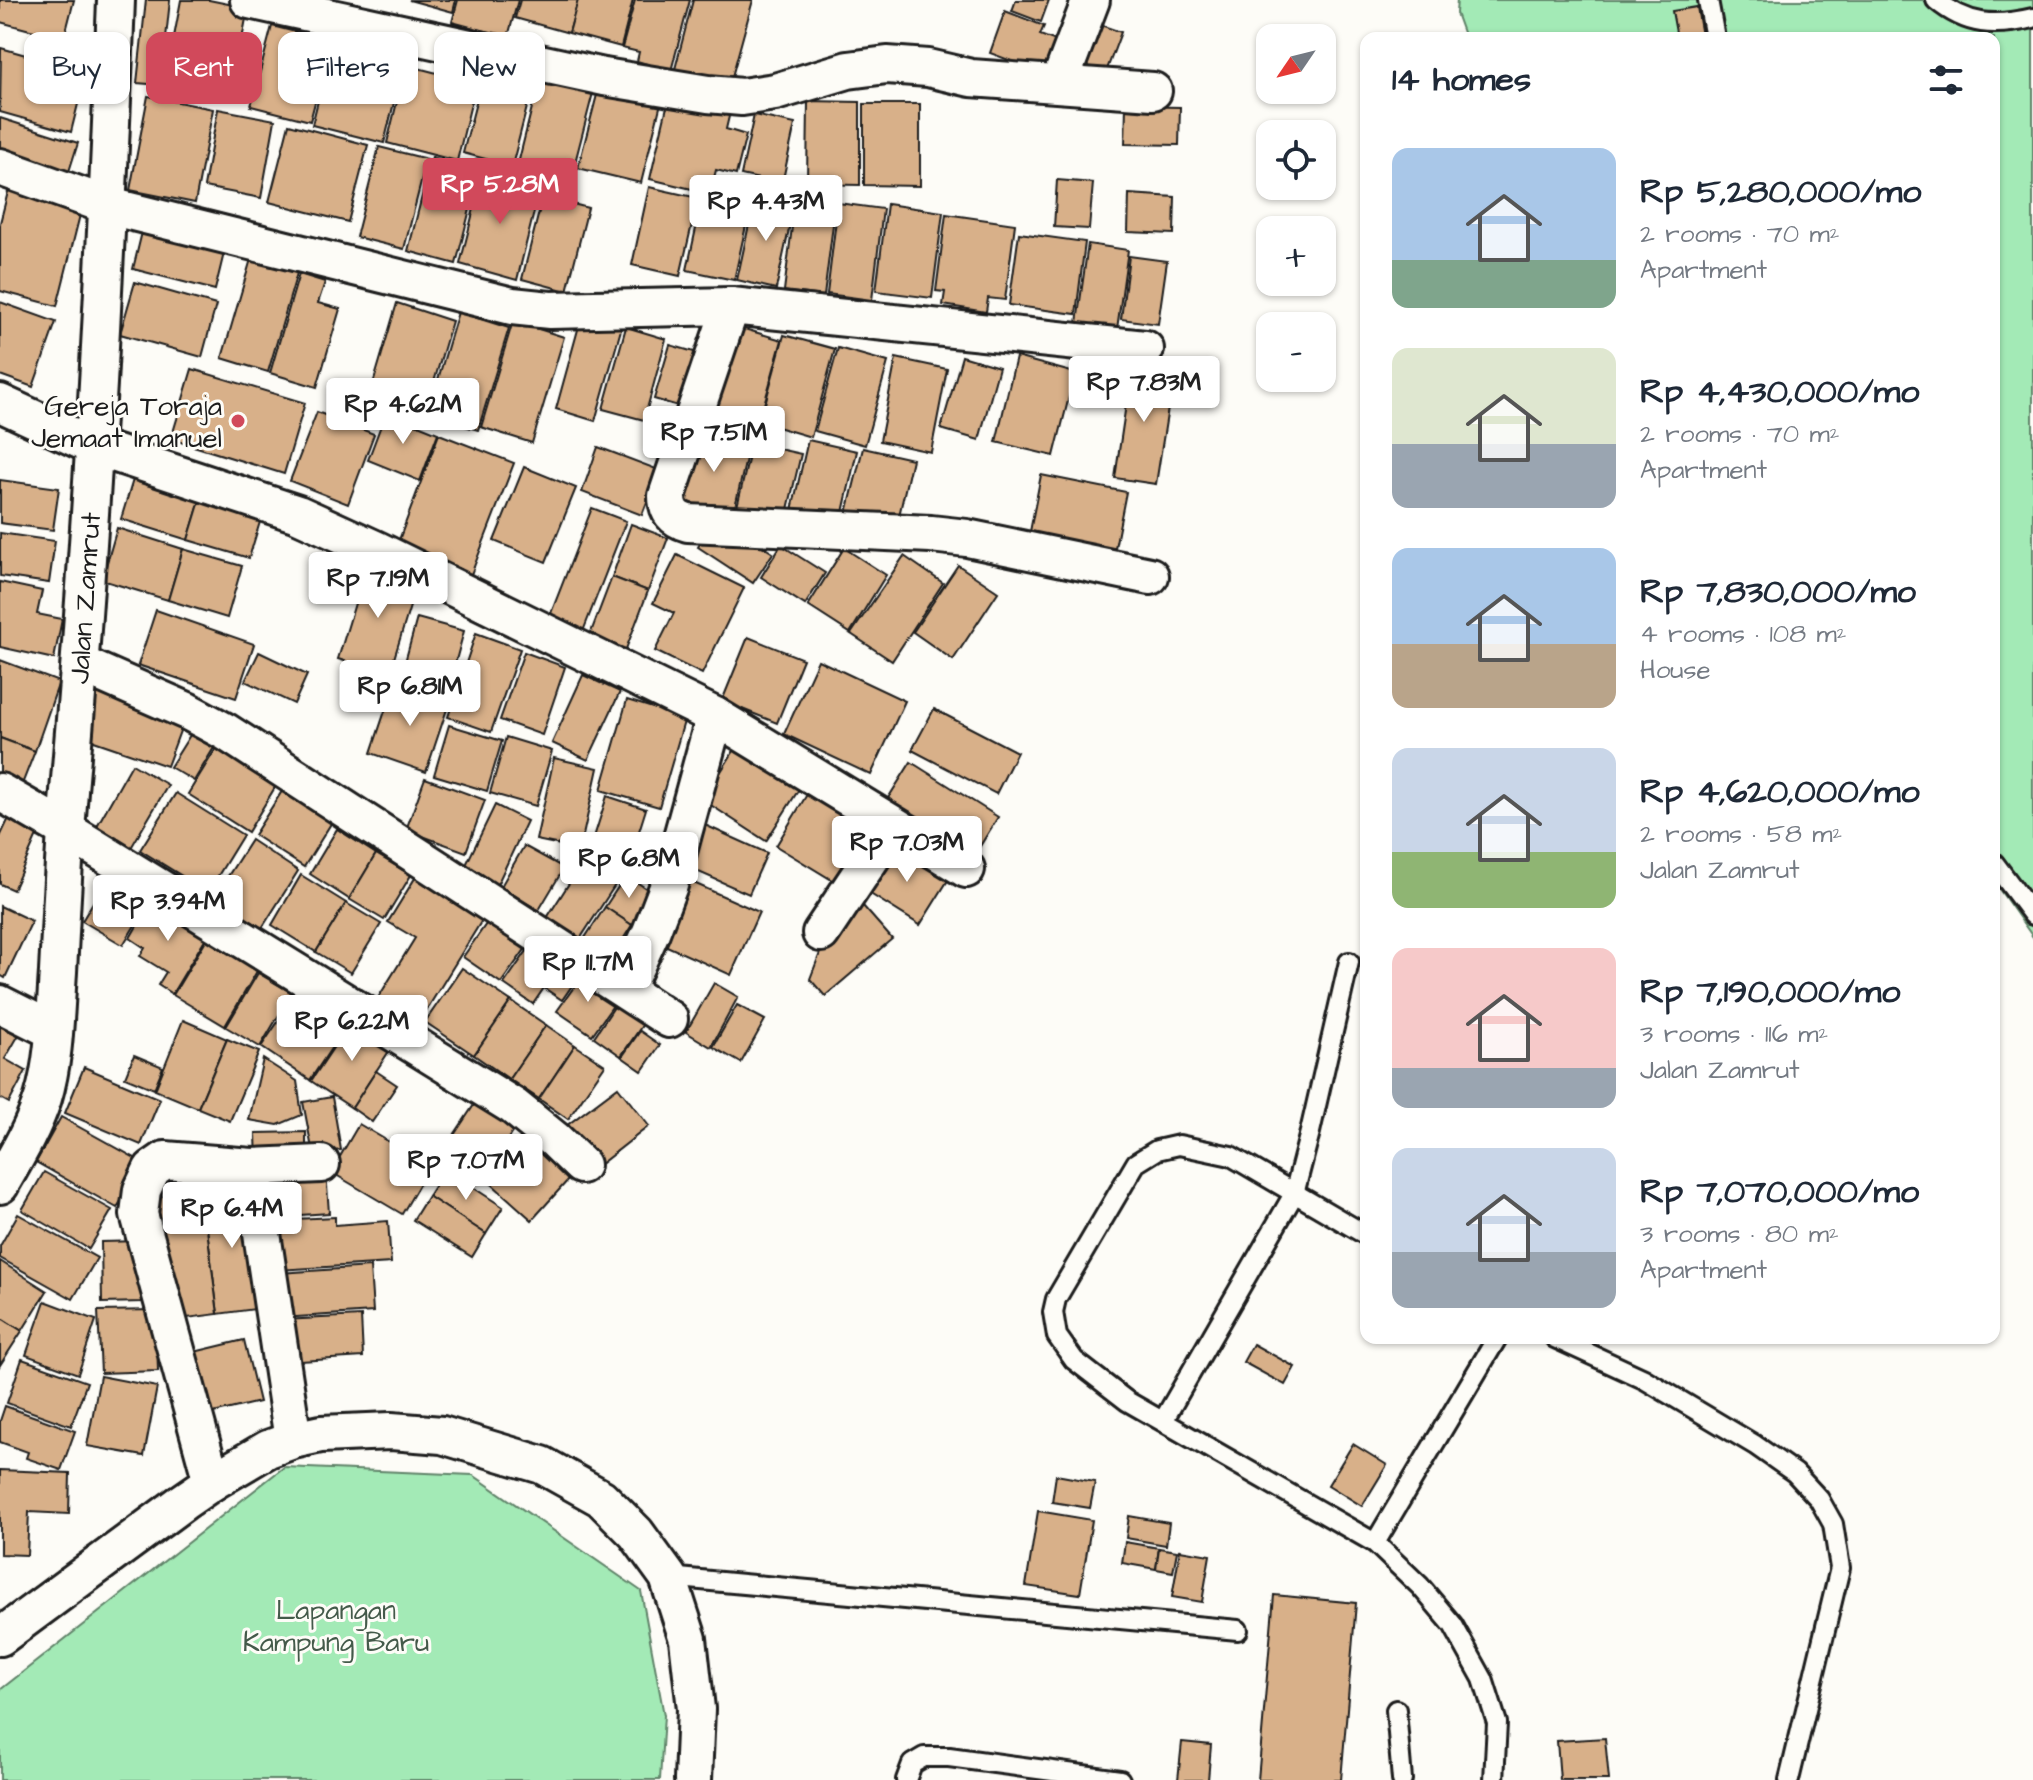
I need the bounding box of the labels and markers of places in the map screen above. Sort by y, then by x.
pin: Rp 5.28M [417,158,583,226]
pin: Rp 4.43M [683,175,849,243]
pin: Rp 7.83M [1061,356,1227,424]
pin: Rp 4.62M [320,378,486,446]
place label: Gereja Toraja Jemaat Imanuel [31,387,222,458]
pin: Rp 7.51M [631,406,797,474]
marker: Gereja Toraja Jemaat Imanuel [229,412,247,430]
pin: Rp 7.19M [295,552,461,620]
pin: Rp 6.81M [327,660,493,728]
pin: Rp 7.03M [824,816,990,884]
pin: Rp 6.8M [555,832,703,900]
pin: Rp 3.94M [85,875,251,943]
pin: Rp 11.7M [505,936,671,1004]
pin: Rp 6.22M [269,995,435,1063]
pin: Rp 7.07M [383,1134,549,1202]
pin: Rp 6.4M [158,1182,306,1250]

